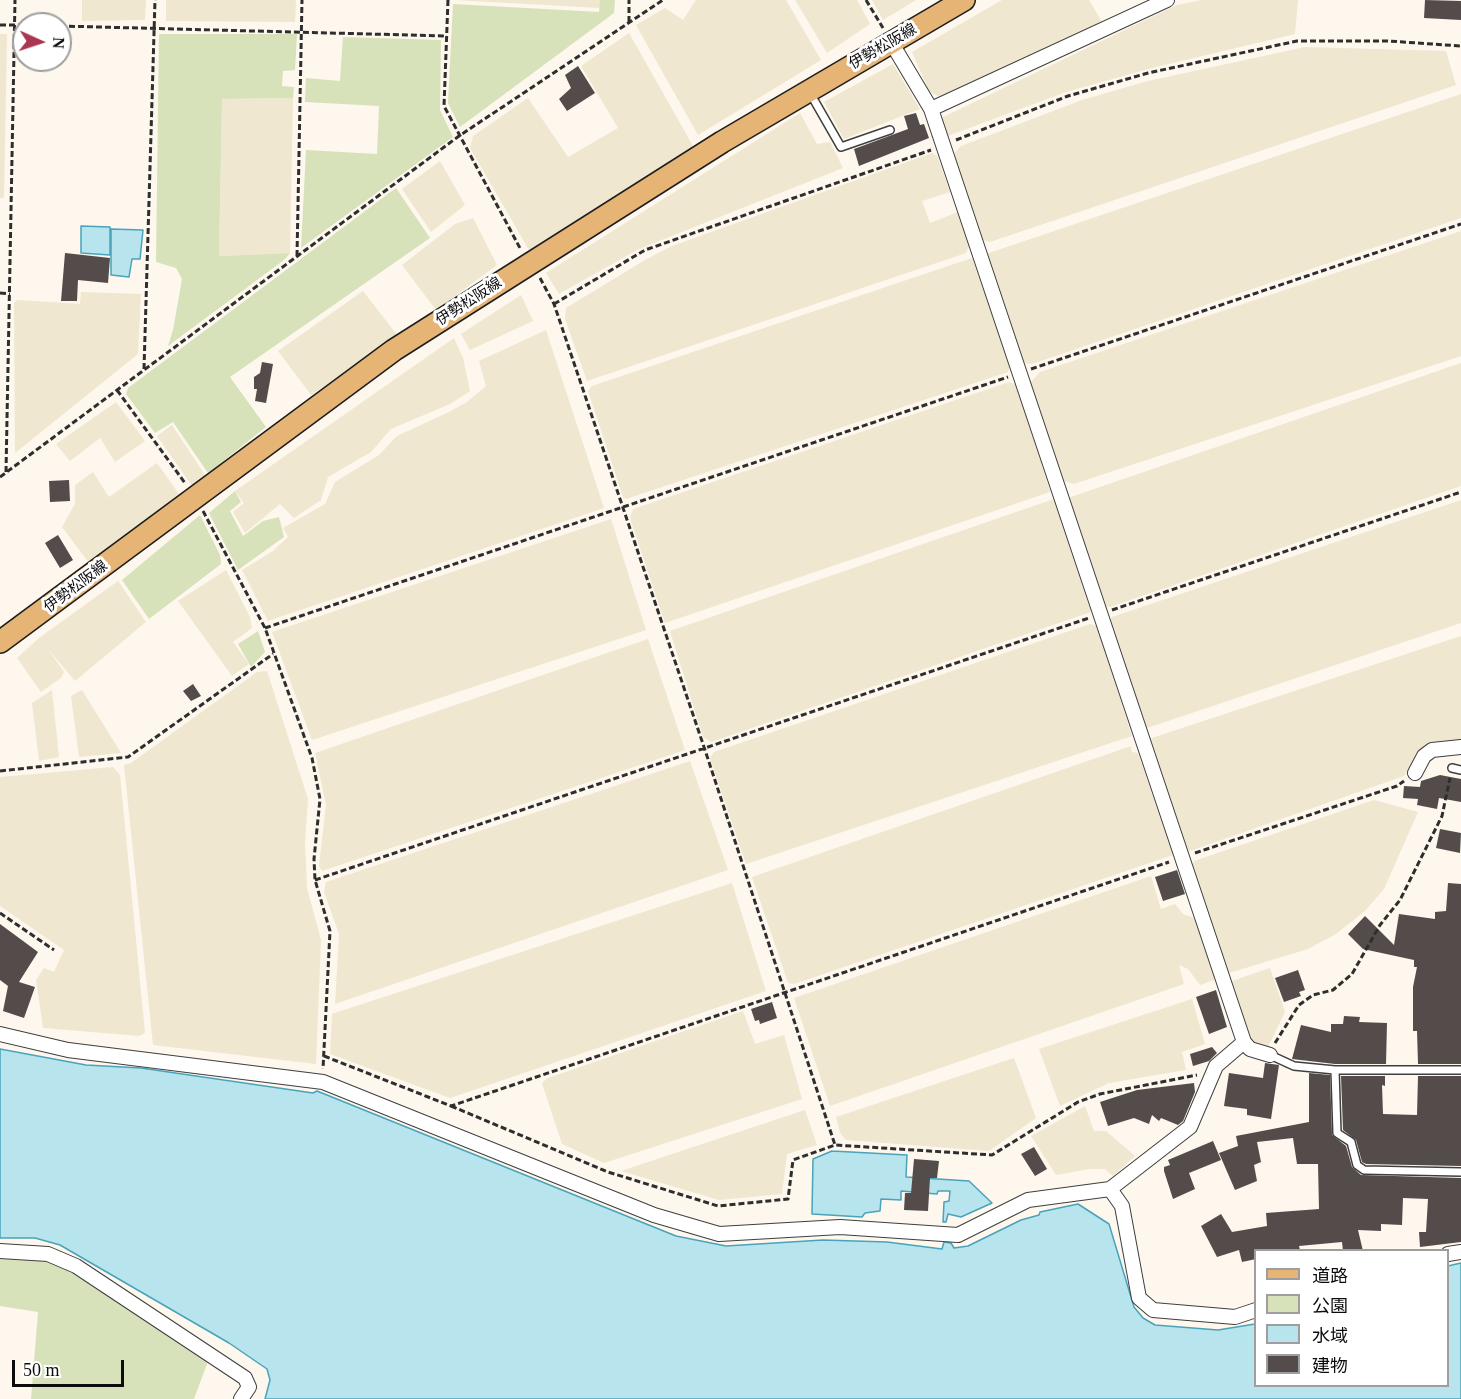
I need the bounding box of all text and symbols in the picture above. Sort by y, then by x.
north arrow [12,12,72,72]
street label: 伊勢松阪線 [846,20,920,74]
text: N [50,37,67,49]
street label: 伊勢松阪線 [433,274,505,330]
street label: 伊勢松阪線 [41,557,111,617]
legend [1254,1249,1449,1387]
text: 道路 [1312,1266,1348,1286]
text: 公園 [1312,1296,1348,1316]
text: 水域 [1312,1326,1348,1346]
scale bar [15,1348,128,1386]
text: 建物 [1312,1356,1348,1376]
text: 50 m [23,1360,60,1380]

